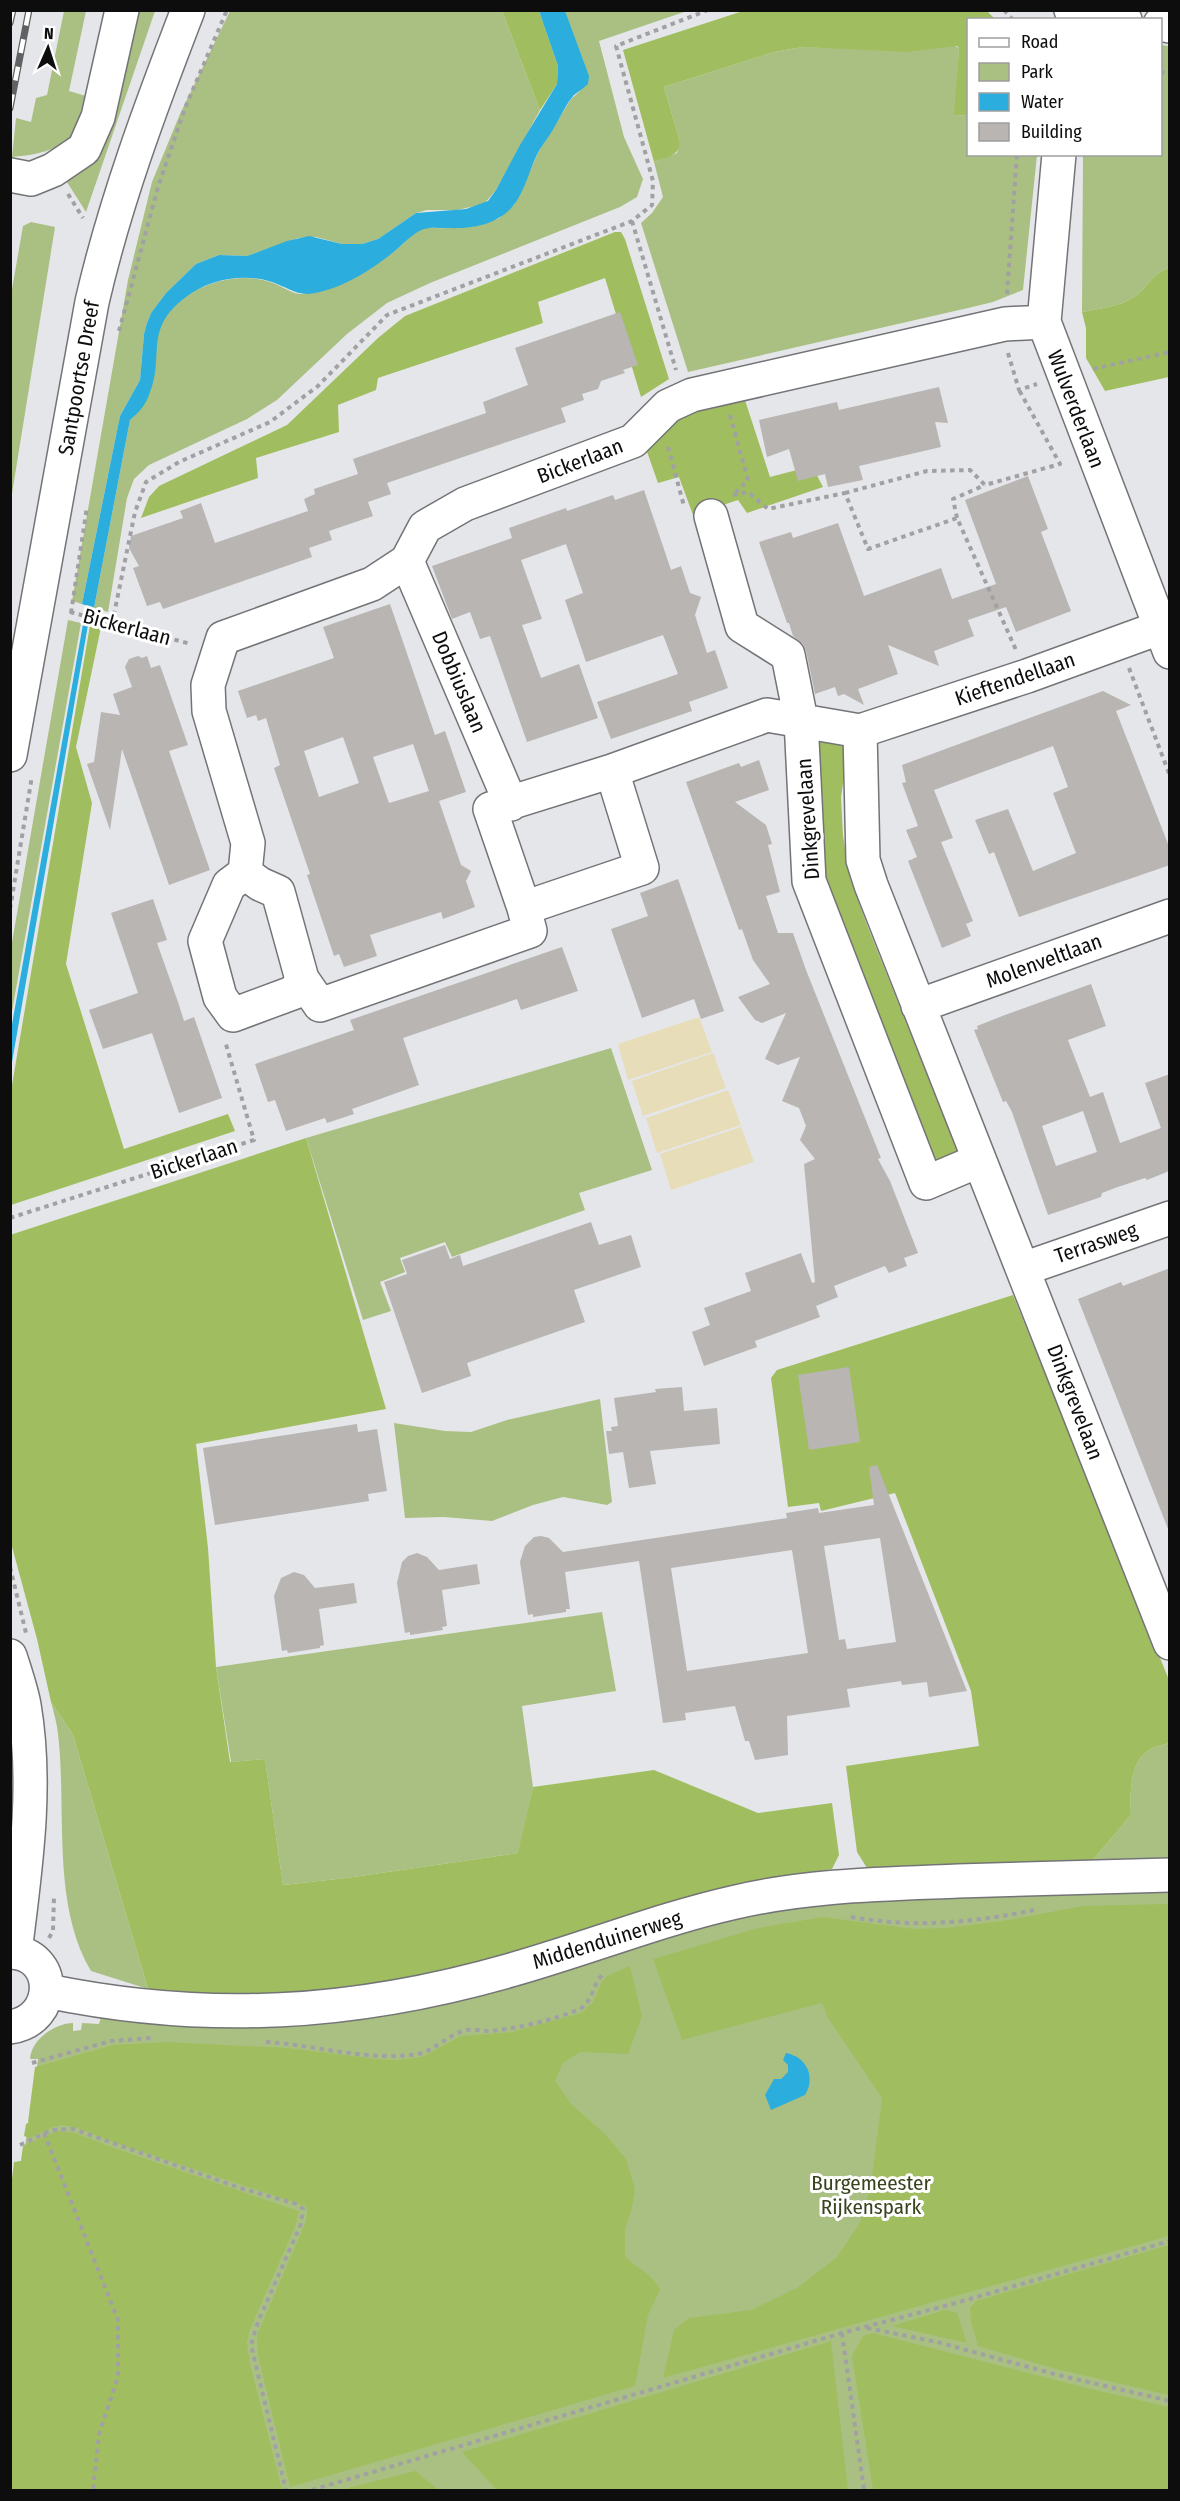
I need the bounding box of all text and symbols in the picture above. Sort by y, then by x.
north arrow [18,18,78,78]
legend [967,18,1162,156]
text: N [43,24,54,43]
text: Road [1021,31,1058,53]
text: Park [1021,61,1054,83]
text: Water [1021,91,1064,113]
text: Building [1021,121,1082,143]
street label: Santpoortse Dreef [53,297,106,457]
street label: Wulverderlaan [1042,346,1110,472]
street label: Bickerlaan [533,433,627,489]
street label: Bickerlaan [80,603,174,651]
street label: Dobbiuslaan [426,627,492,737]
street label: Kieftendellaan [952,646,1078,712]
street label: Dinkgrevelaan [791,757,825,881]
street label: Molenveltlaan [982,928,1106,994]
street label: Bickerlaan [147,1133,241,1185]
street label: Terrasweg [1051,1217,1141,1269]
street label: Dinkgrevelaan [1041,1341,1109,1463]
street label: Middenduinerweg [529,1905,685,1975]
park label: Burgemeester Rijkenspark [811,2170,931,2220]

